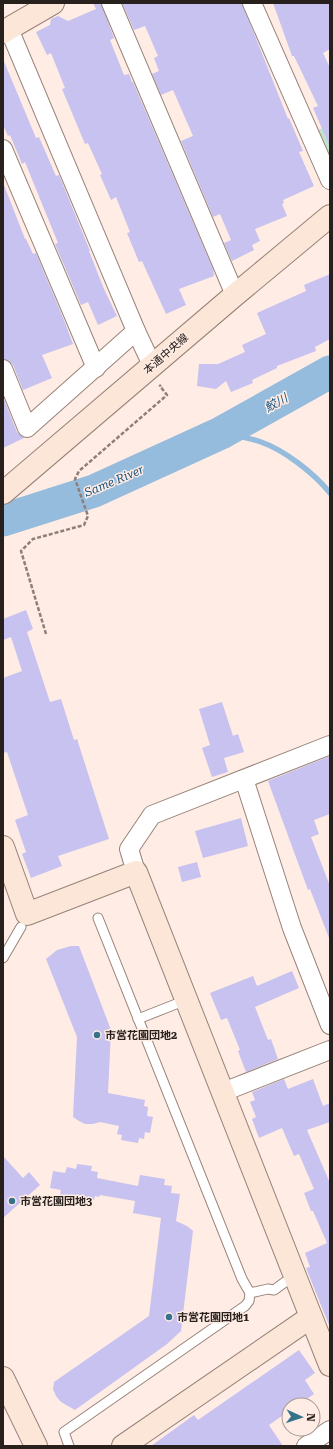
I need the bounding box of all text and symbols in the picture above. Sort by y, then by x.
street label: 本通中央線 [141,331,191,377]
water label: 鮫川 [262,390,292,415]
water label: Same River [81,462,146,500]
place label: 市営花園団地2 [105,1029,177,1042]
marker: 市営花園団地2 [92,1030,102,1040]
place label: 市営花園団地3 [20,1195,92,1208]
marker: 市営花園団地3 [7,1196,17,1206]
place label: 市営花園団地1 [177,1311,249,1324]
marker: 市営花園団地1 [164,1312,174,1322]
north arrow [281,1397,321,1437]
text: N [304,1413,317,1423]

